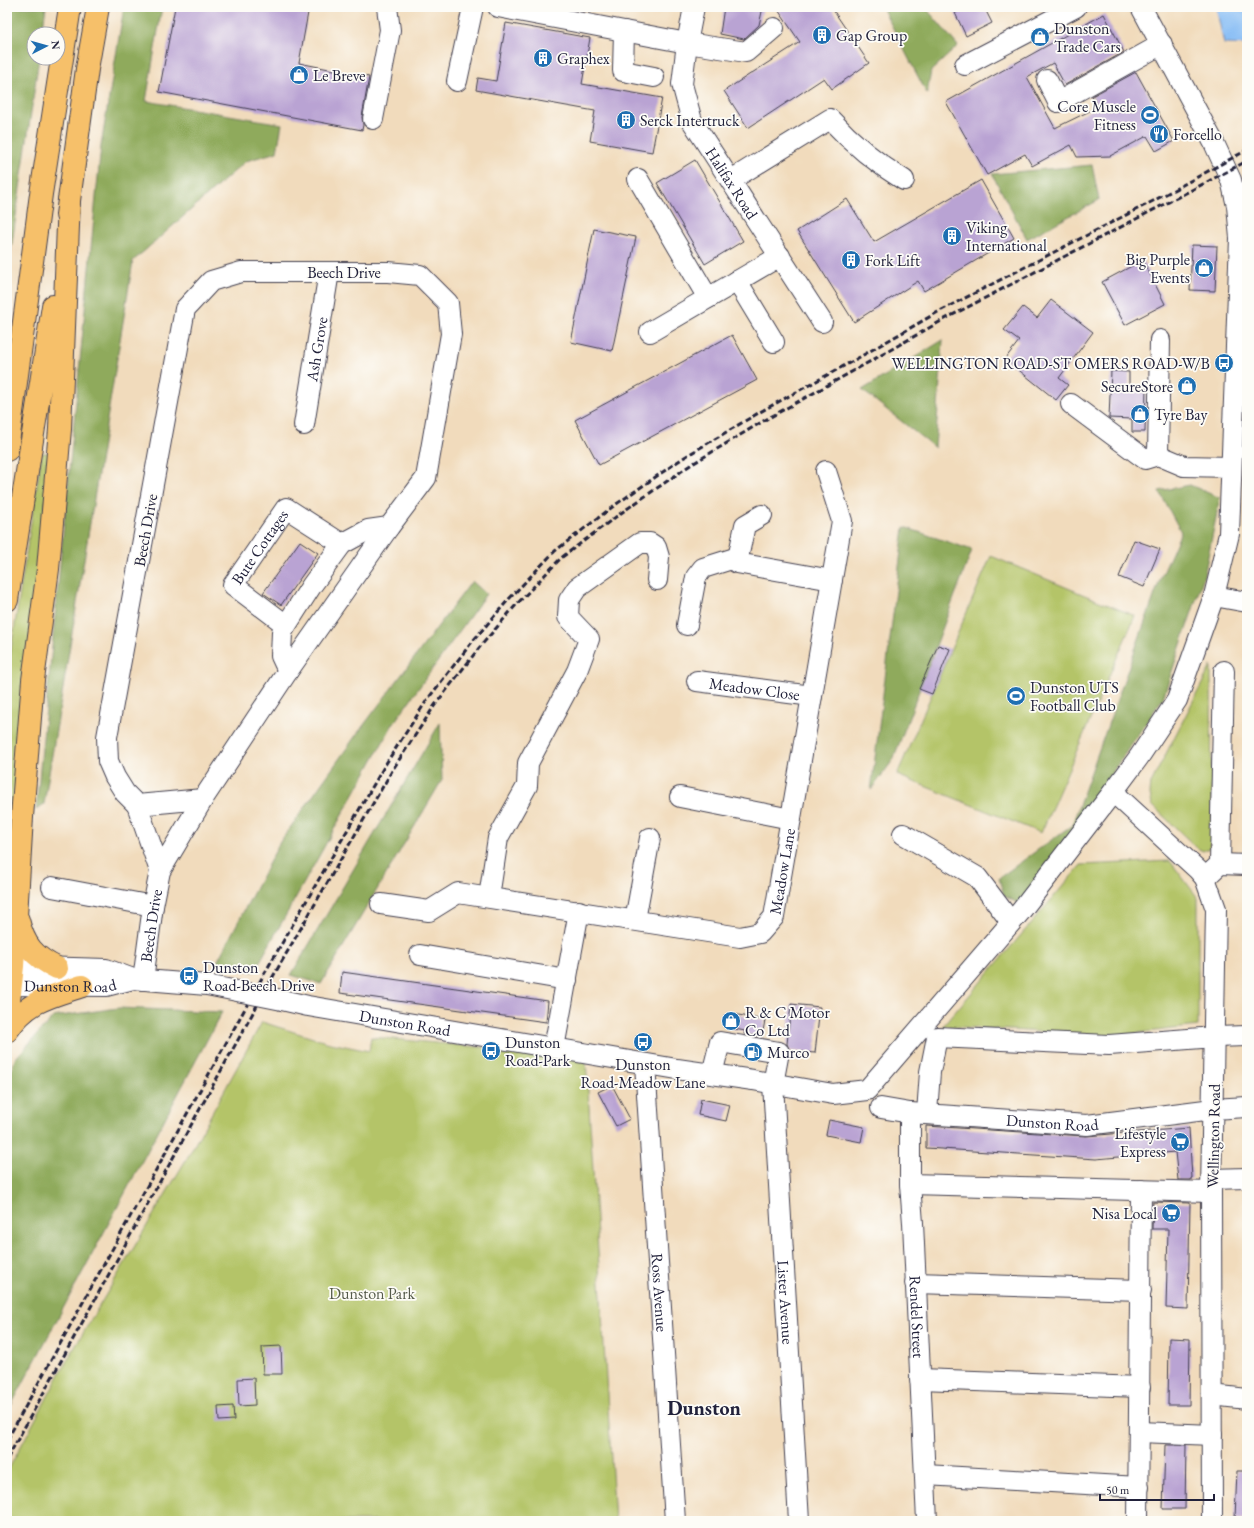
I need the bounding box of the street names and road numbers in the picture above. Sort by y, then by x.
street label: Halifax Road [701,143,763,224]
street label: Beech Drive [307,262,381,283]
street label: Ash Grove [301,315,333,384]
street label: Beech Drive [129,492,162,568]
street label: Bute Cottages [227,505,293,588]
street label: Meadow Close [708,673,801,705]
street label: Meadow Lane [765,827,800,916]
street label: Beech Drive [136,887,167,964]
street label: Dunston Road [24,974,119,997]
street label: Dunston Road [358,1005,453,1041]
street label: Wellington Road [1202,1083,1225,1188]
street label: Dunston Road [1005,1110,1100,1136]
street label: Ross Avenue [646,1253,673,1333]
street label: Lister Avenue [773,1260,798,1345]
street label: Rendel Street [904,1275,929,1359]

